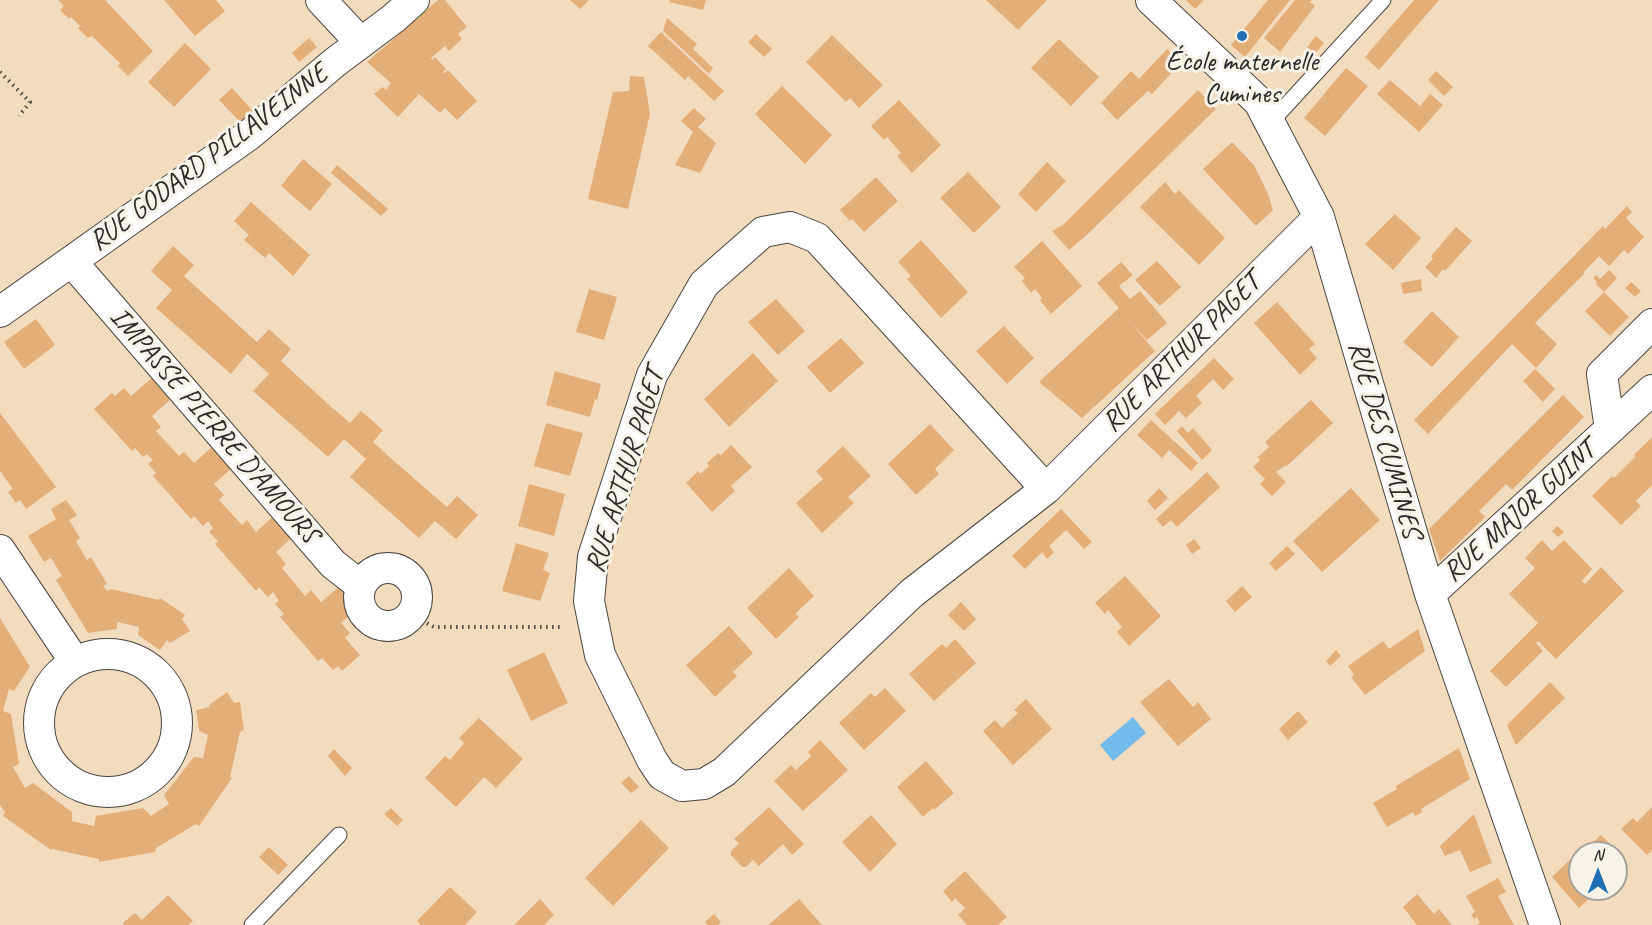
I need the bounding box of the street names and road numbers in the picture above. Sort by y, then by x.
street label: RUE GODARD PILLAVEINNE [83,57,335,259]
street label: RUE ARTHUR PAGET [1096,267,1268,439]
street label: IMPASSE PIERRE D'AMOURS [102,301,326,551]
street label: RUE DES CUMINES [1340,338,1428,542]
street label: RUE ARTHUR PAGET [579,365,673,577]
street label: RUE MAJOR GUINT [1437,435,1603,589]

